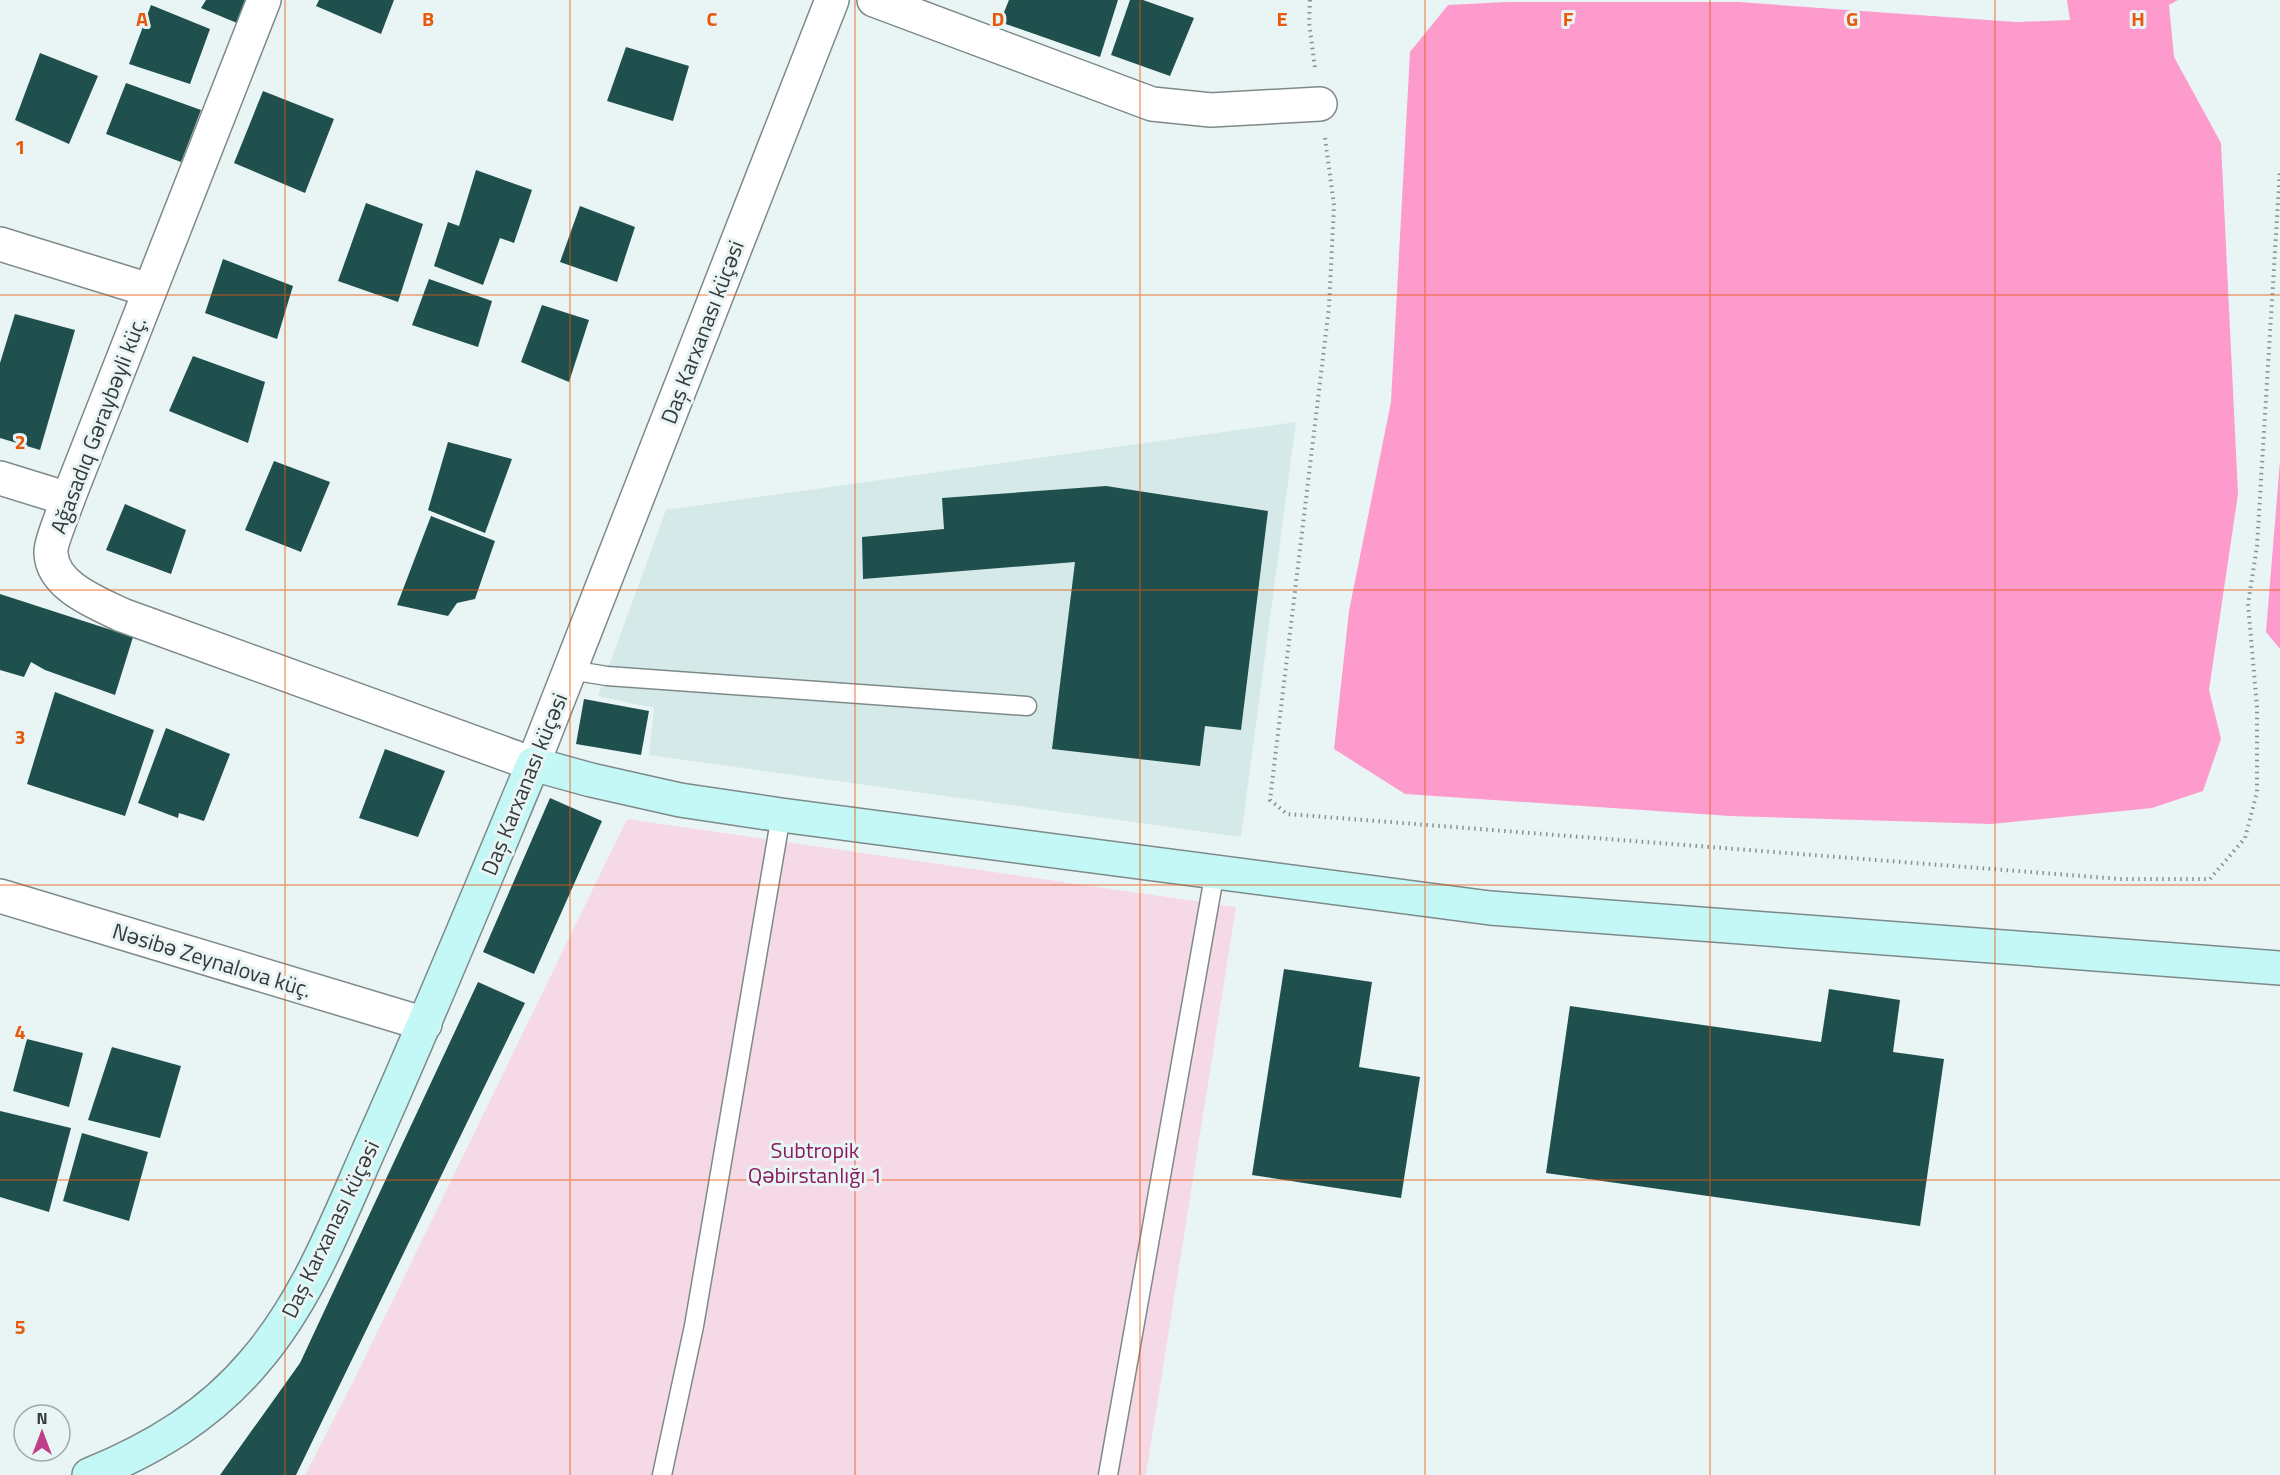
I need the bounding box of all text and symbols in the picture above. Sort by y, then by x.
text: A [136,3,148,34]
text: B [422,3,434,34]
text: C [707,3,718,34]
text: D [992,3,1004,34]
text: E [1276,3,1288,34]
text: F [1563,3,1574,34]
text: G [1846,3,1858,34]
text: H [2131,3,2145,34]
text: 1 [14,131,26,162]
street label: Daş Karxanası küçəsi [651,235,753,429]
street label: Ağasadıq Gəraybəyli küç. [41,312,155,538]
text: 2 [14,426,26,457]
street label: Daş Karxanası küçəsi [472,688,576,880]
text: 3 [14,721,26,752]
street label: Nəsibə Zeynalova küç. [108,914,316,1006]
text: 4 [14,1016,26,1047]
park label: Subtropik Qəbirstanlığı 1 [748,1133,882,1192]
street label: Daş Karxanası küçəsi [272,1134,388,1324]
text: 5 [14,1311,26,1342]
north arrow [12,1403,72,1463]
text: N [36,1406,48,1430]

